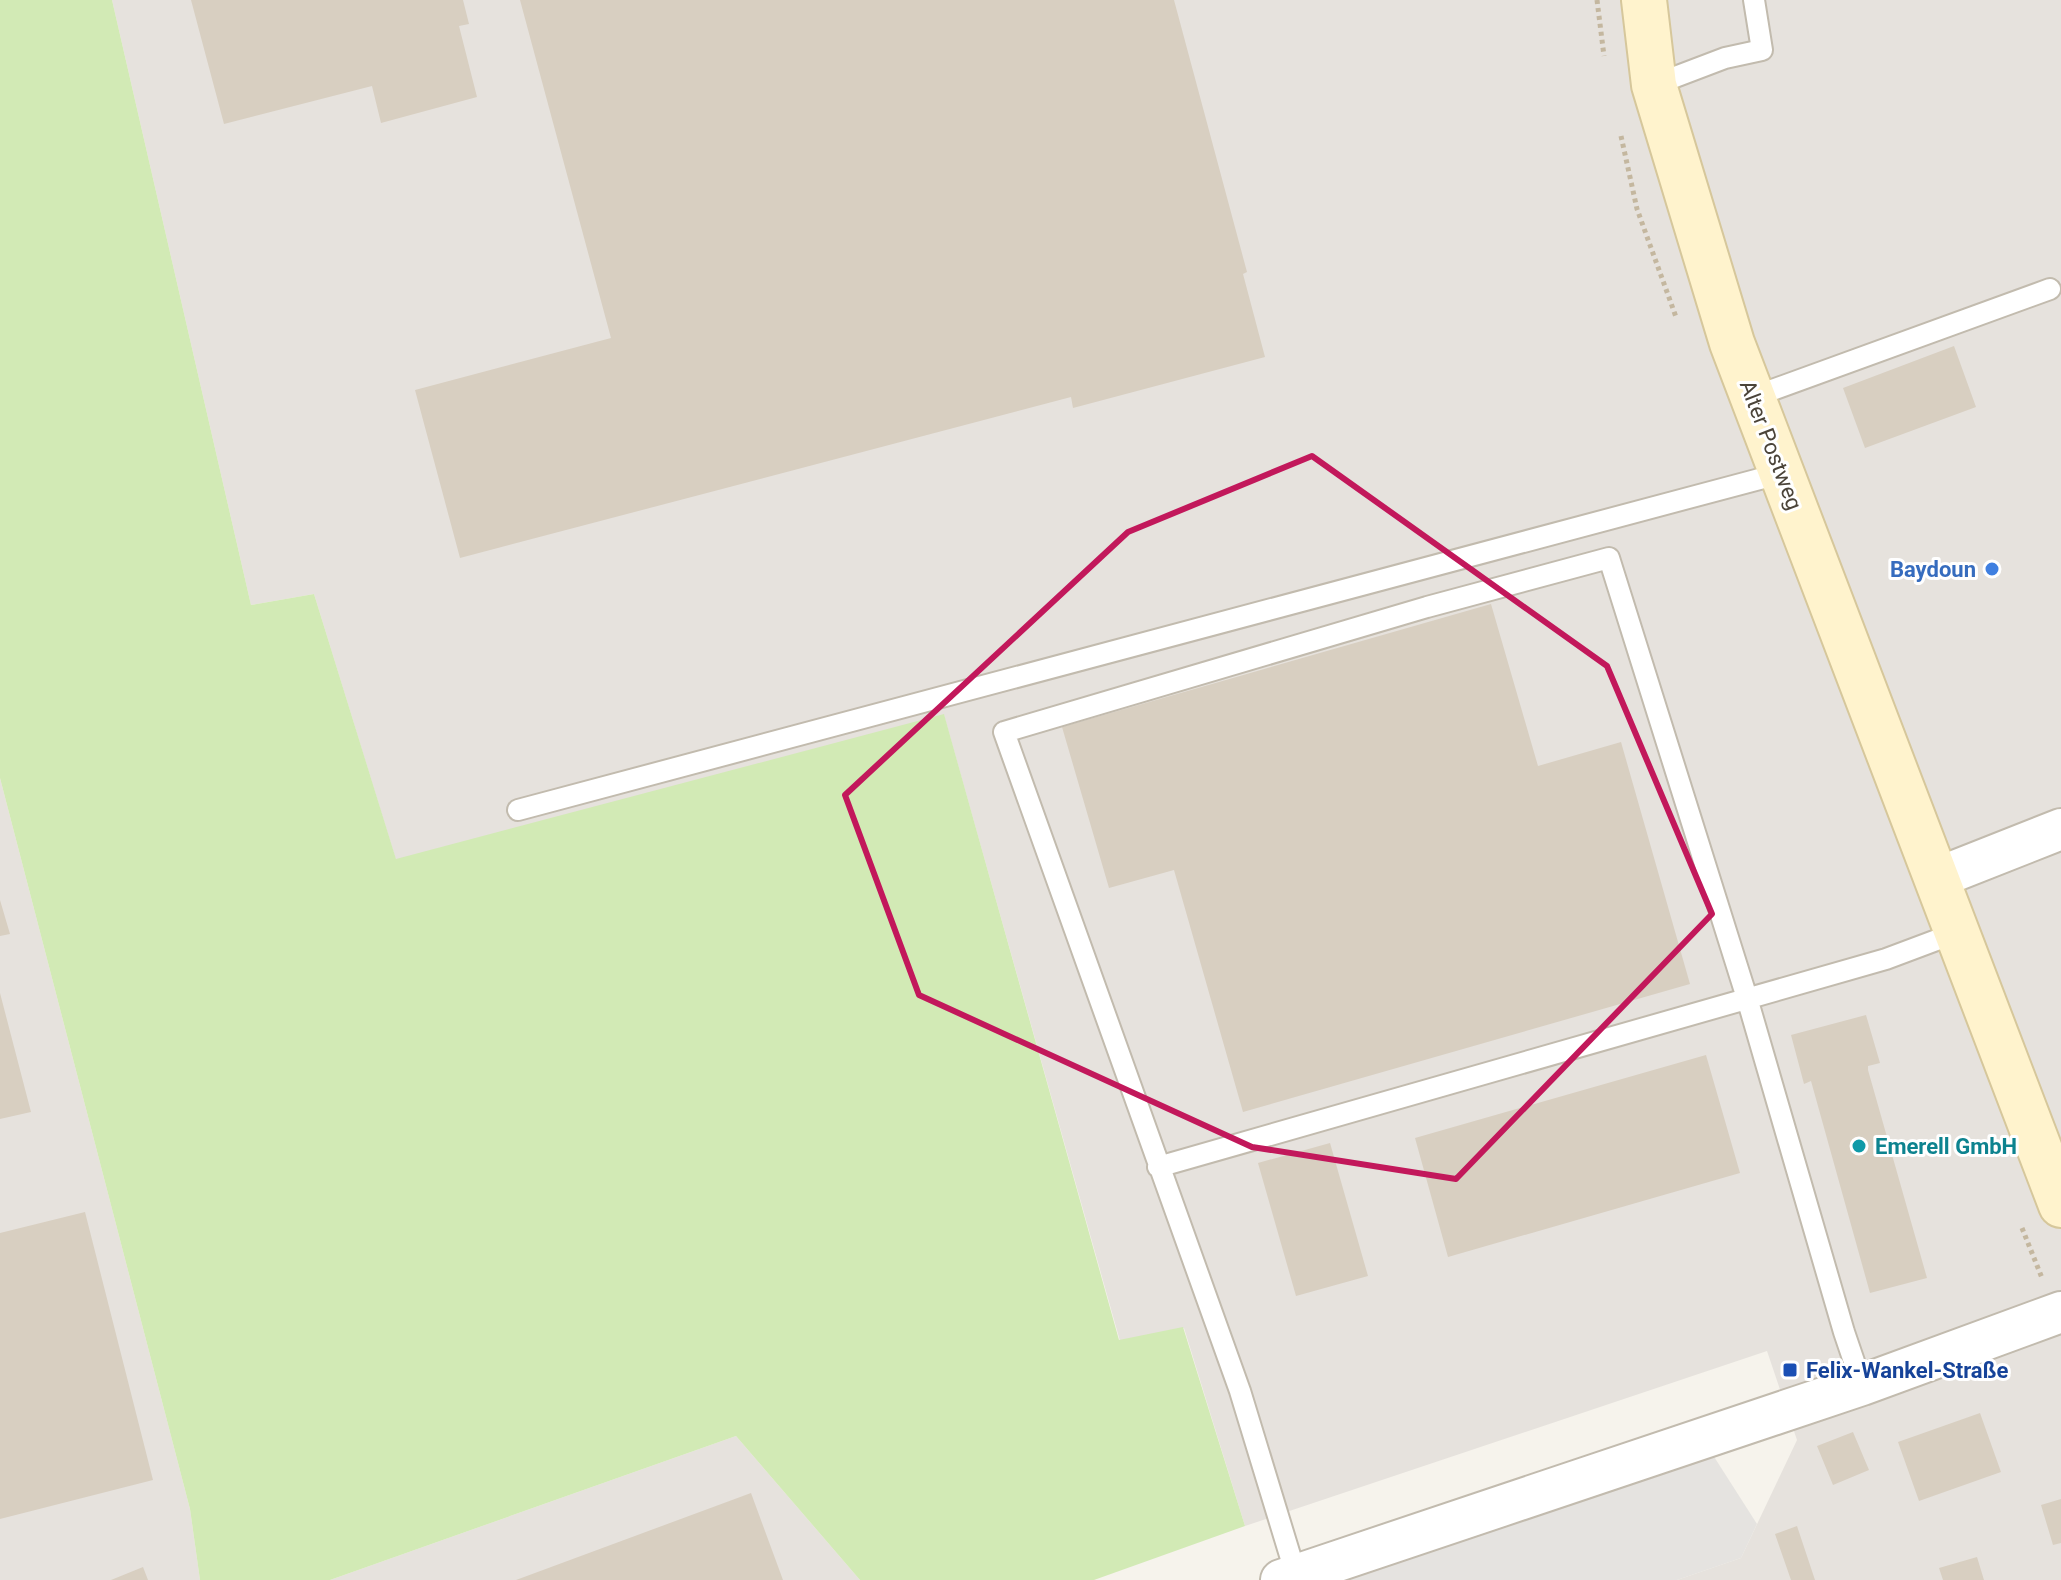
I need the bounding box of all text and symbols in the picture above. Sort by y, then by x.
street label: Alter Postweg [1735,377,1807,513]
place label: Baydoun [1890,557,1976,582]
marker: Baydoun [1983,560,2001,578]
place label: Emerell GmbH [1875,1134,2017,1159]
marker: Emerell GmbH [1850,1137,1868,1155]
place label: Felix-Wankel-Straße [1806,1358,2009,1383]
marker: Felix-Wankel-Straße [1781,1361,1799,1379]

